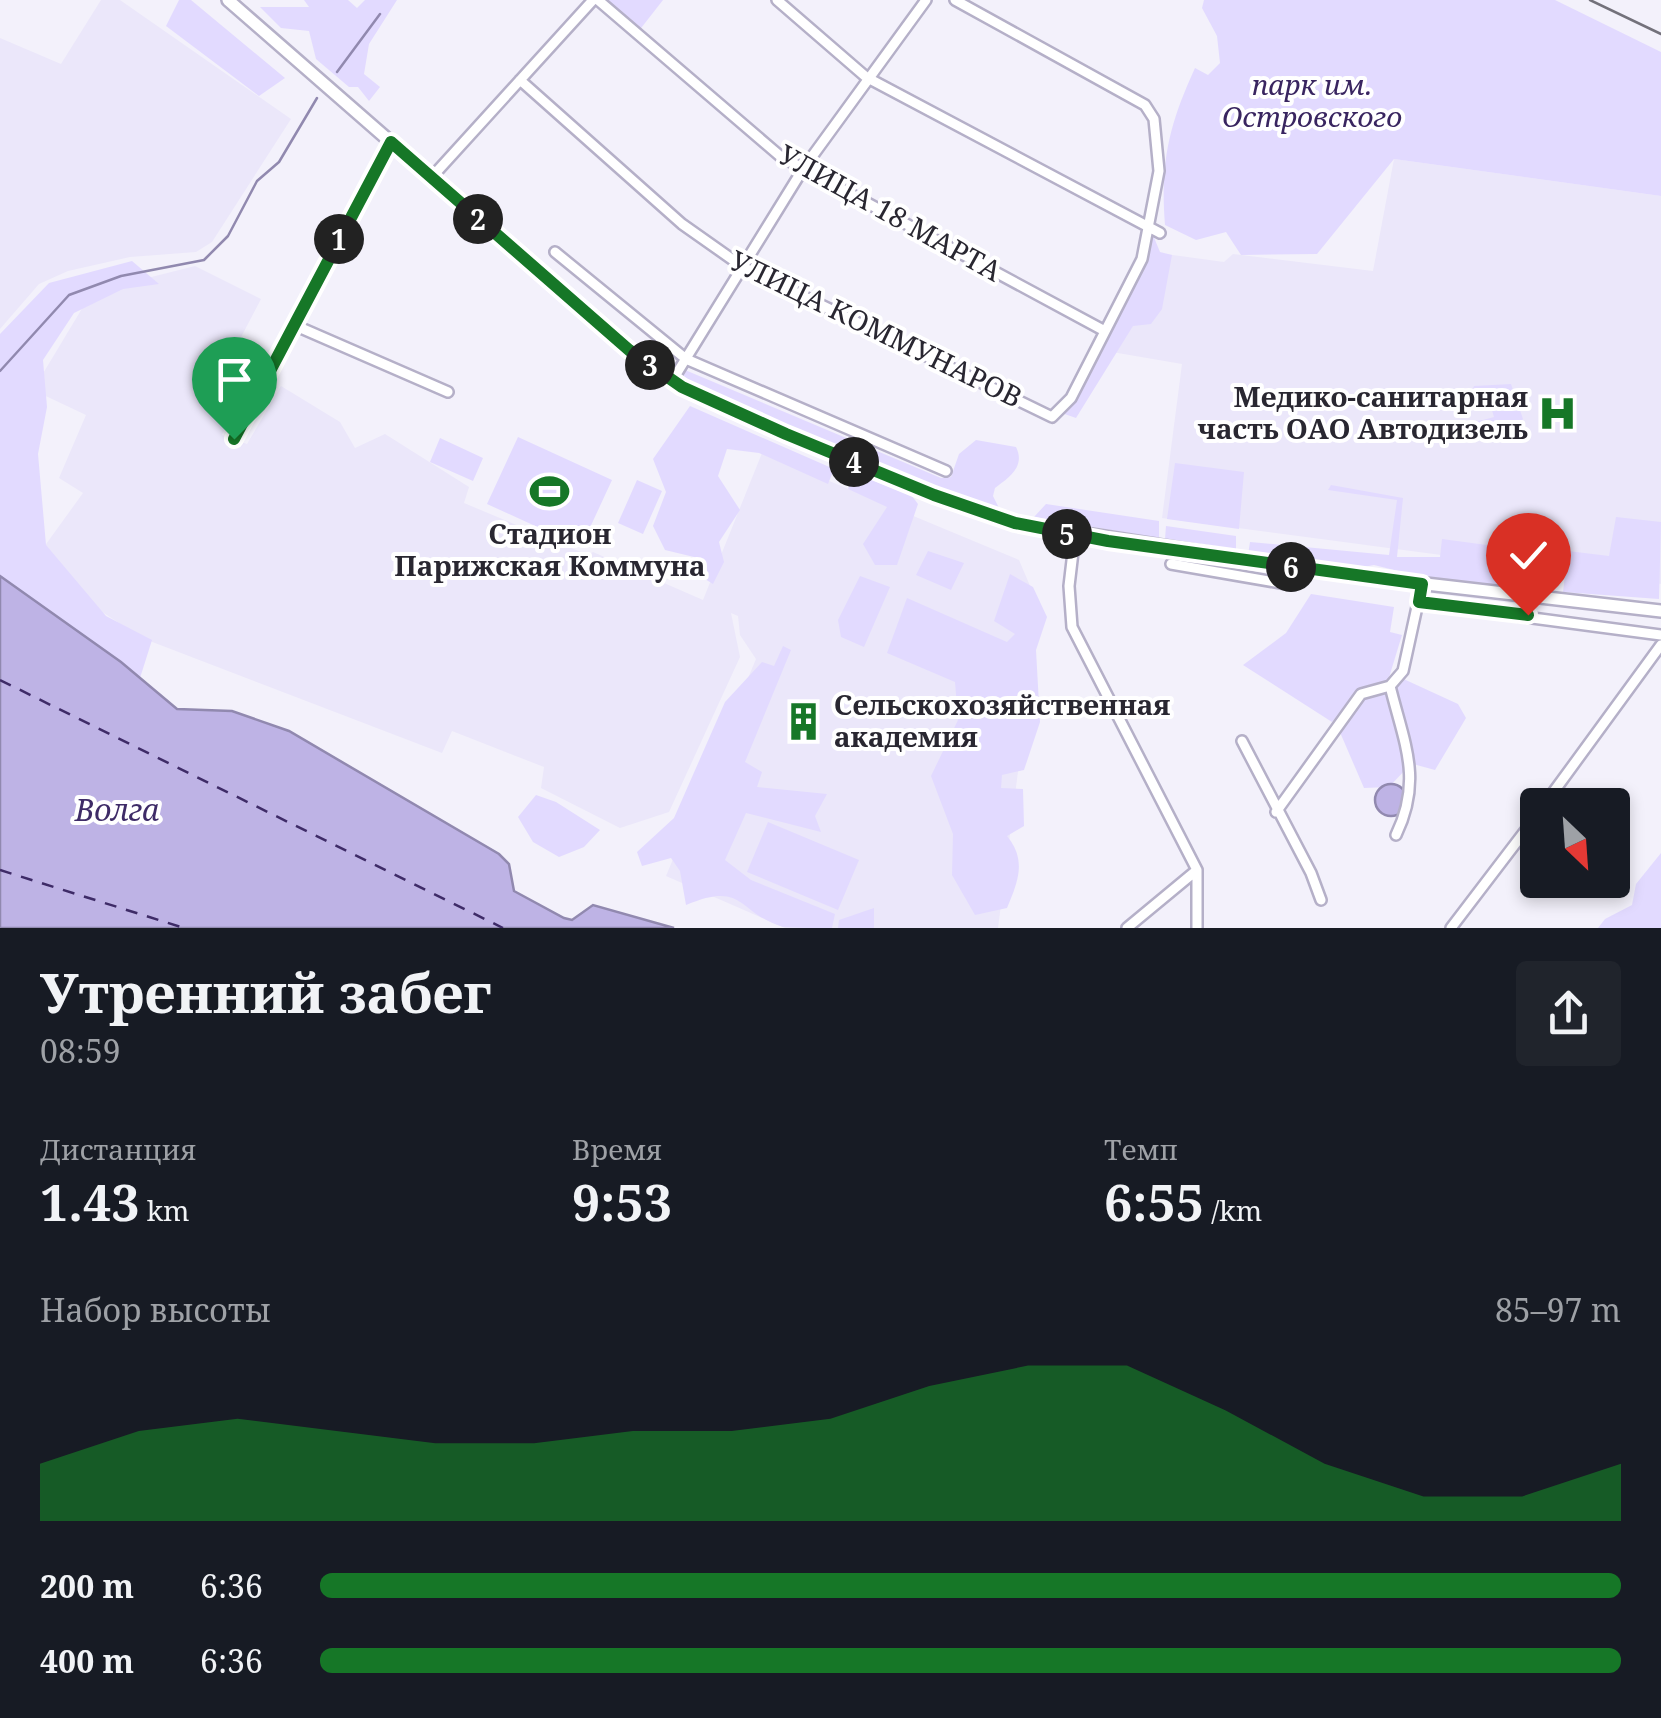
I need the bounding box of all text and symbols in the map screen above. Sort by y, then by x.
park label: парк им. Островского [1222,65,1402,135]
street label: УЛИЦА 18 МАРТА [772,135,1009,289]
pin: 2 [453,194,503,244]
text: 2 [470,200,486,238]
pin: 1 [314,214,364,264]
text: 1 [331,220,347,258]
street label: УЛИЦА КОММУНАРОВ [724,241,1029,415]
pin [192,337,277,440]
pin: 3 [625,340,675,390]
text: 3 [642,346,658,384]
icon: arrive [207,352,262,407]
place label: Медико-санитарная часть ОАО Автодизель [1198,377,1528,447]
hospital icon: Медико-санитарная часть ОАО Автодизель [1537,392,1579,434]
pin: 4 [829,437,879,487]
text: 4 [846,443,862,481]
sports icon: Стадион Парижская Коммуна [529,471,571,513]
pin: 5 [1042,509,1092,559]
pin [1486,513,1571,616]
place label: Стадион Парижская Коммуна [394,514,706,584]
text: 5 [1059,515,1075,553]
icon: check [1501,528,1556,583]
pin: 6 [1266,542,1316,592]
text: 6 [1283,548,1299,586]
place label: Сельскохозяйственная академия [834,685,1170,755]
building icon: Сельскохозяйственная академия [783,700,825,742]
north arrow [1520,788,1630,898]
map controls [1520,788,1630,898]
water label: Волга [74,789,159,830]
text: Утренний забег [40,954,491,1029]
button: share [1516,961,1621,1066]
text: 08:59 [40,1029,121,1072]
text: Дистанция [40,1130,196,1168]
text: Время [572,1130,662,1168]
text: Темп [1104,1130,1178,1168]
text: 1.43 [40,1168,139,1236]
text: 9:53 [572,1168,672,1236]
text: 6:55 [1104,1168,1204,1236]
text: km [139,1191,190,1229]
text: /km [1204,1191,1262,1229]
text: Набор высоты [40,1288,271,1331]
text: 85–97 m [1495,1288,1621,1331]
text: 200 m [40,1564,134,1607]
text: 6:36 [200,1564,263,1607]
text: 400 m [40,1639,134,1682]
text: 6:36 [200,1639,263,1682]

